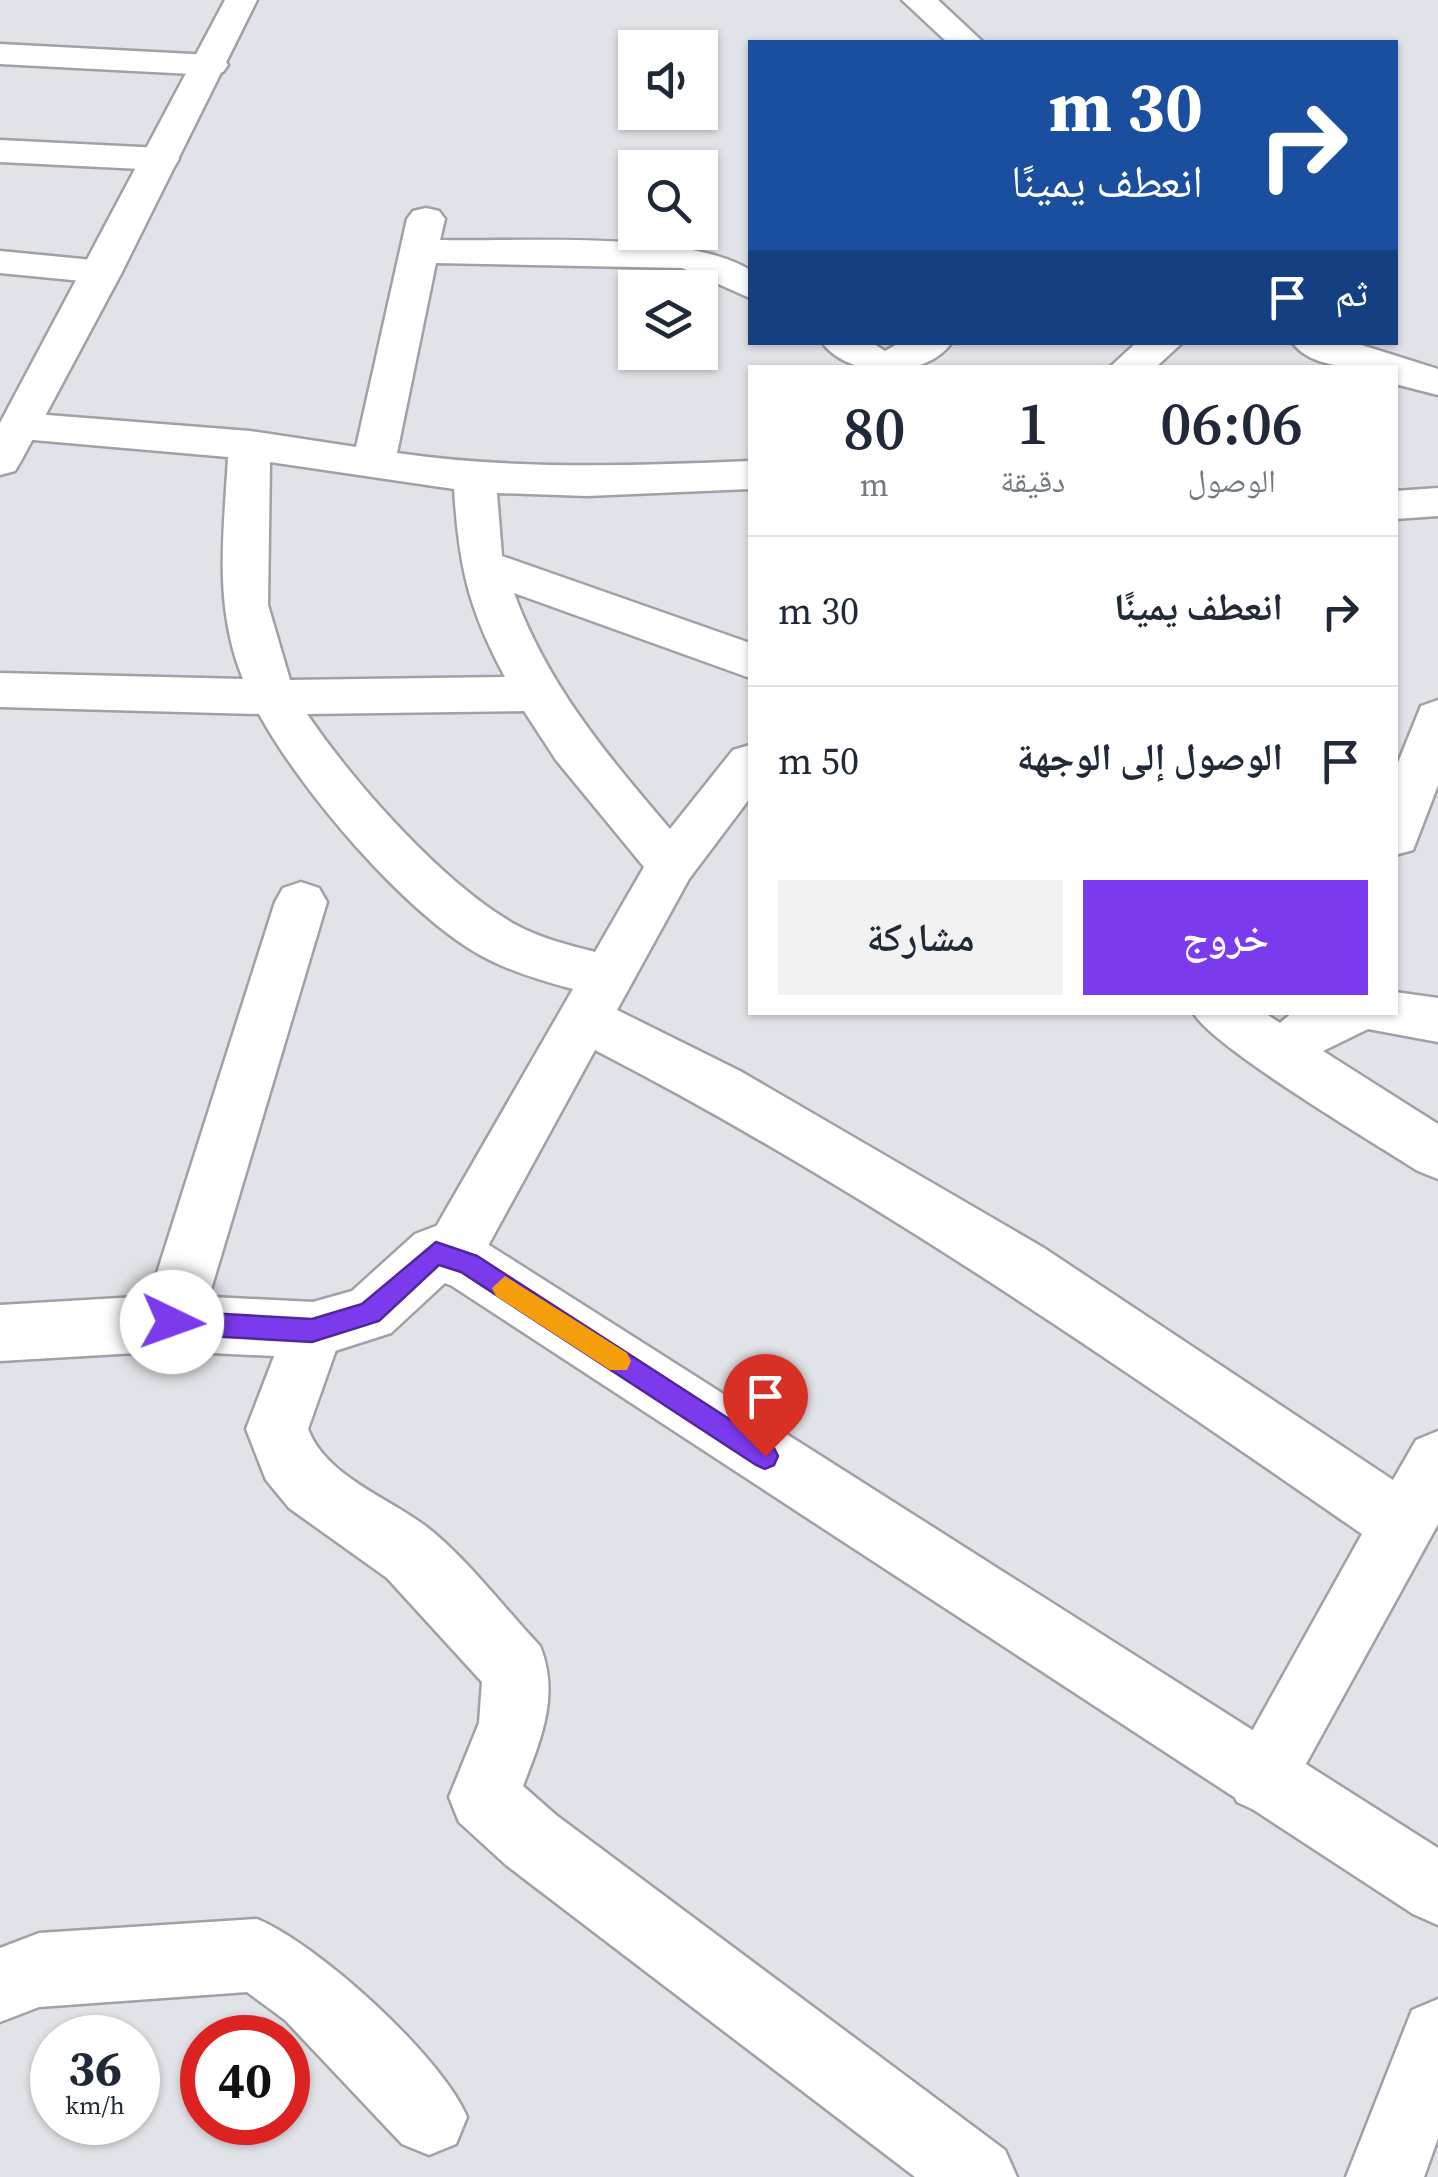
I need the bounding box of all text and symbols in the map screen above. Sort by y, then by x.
map controls [618,30,718,370]
button: sound [618,30,718,130]
text: 30 m [1049,58,1203,154]
icon: right [1238,80,1368,210]
button: search [618,150,718,250]
text: انعطف يمينًا [1011,150,1203,212]
text: ثم [1335,267,1368,319]
button: layers [618,270,718,370]
icon: arrive [1260,270,1315,325]
text: 1 [1017,382,1048,464]
text: 06:06 [1160,382,1303,464]
text: 80 [843,387,905,469]
text: دقيقة [1000,459,1065,503]
text: الوصول [1187,459,1276,503]
text: m [860,463,889,507]
text: انعطف يمينًا [1114,581,1283,633]
icon: right [1313,584,1368,639]
text: 30 m [778,585,859,637]
text: الوصول إلى الوجهة [1017,731,1283,783]
icon: arrive [1313,734,1368,789]
text: 50 m [778,735,859,787]
button: مشاركة [778,880,1063,995]
button: خروج [1083,880,1368,995]
position arrow [120,1270,224,1374]
pin [723,1354,808,1457]
icon: arrive [738,1369,793,1424]
speed limit sign: 40 [180,2015,310,2145]
text: 36 [68,2033,122,2102]
text: km/h [65,2088,125,2122]

